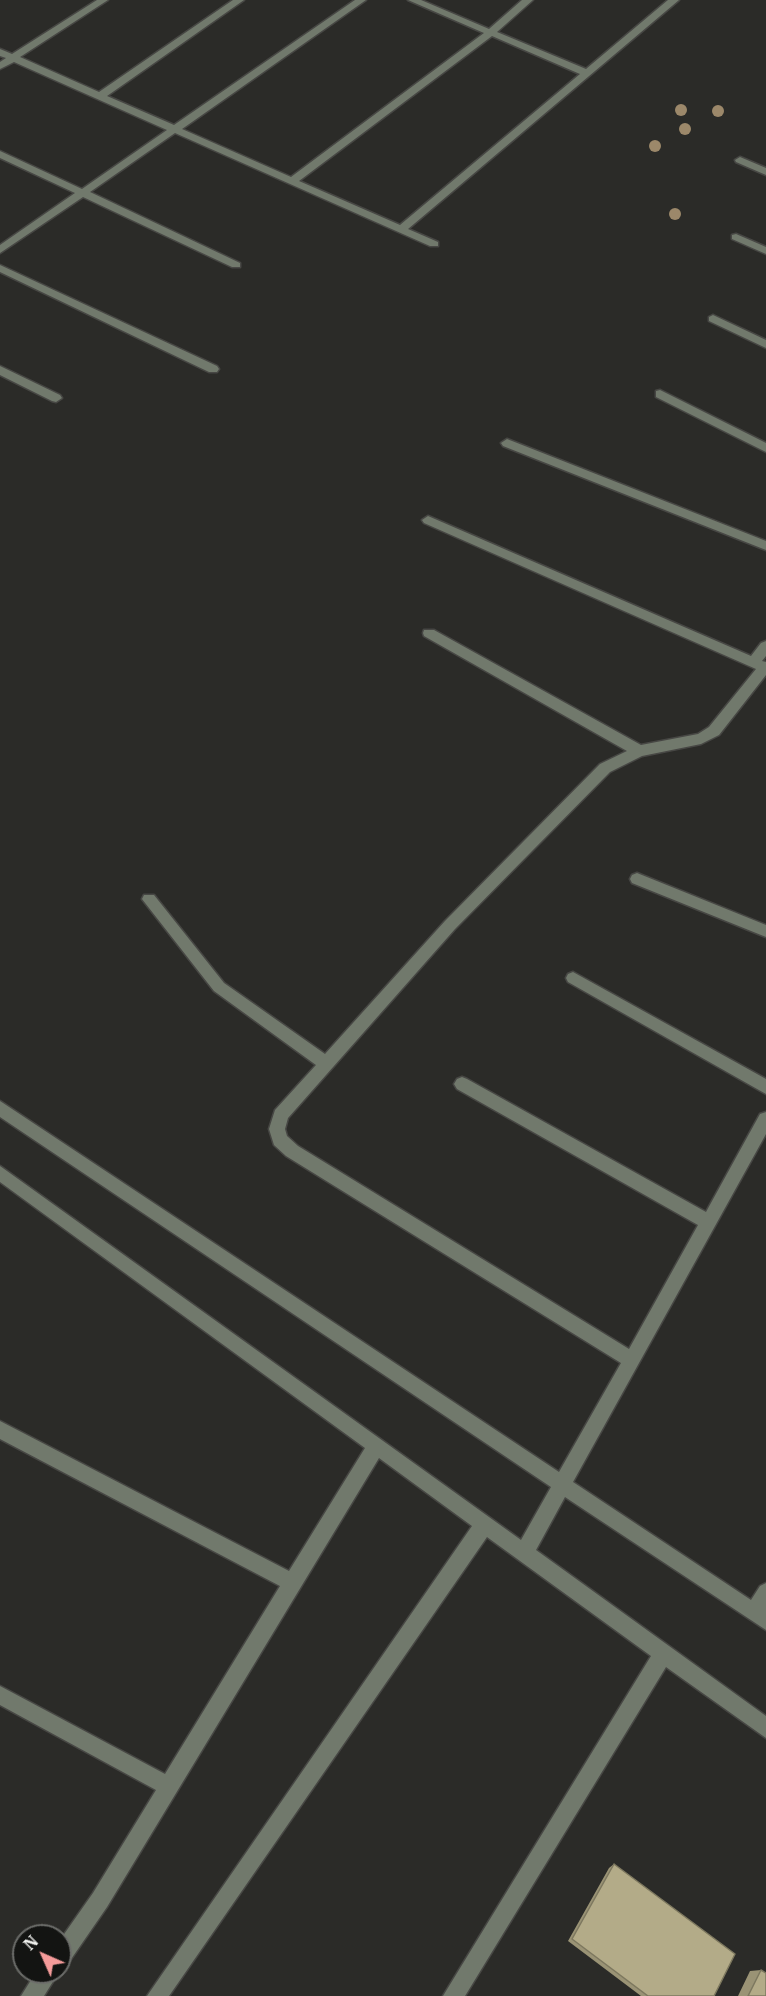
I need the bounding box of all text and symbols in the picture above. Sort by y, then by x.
north arrow [12,1924,72,1984]
text: N [19,1931,42,1954]

